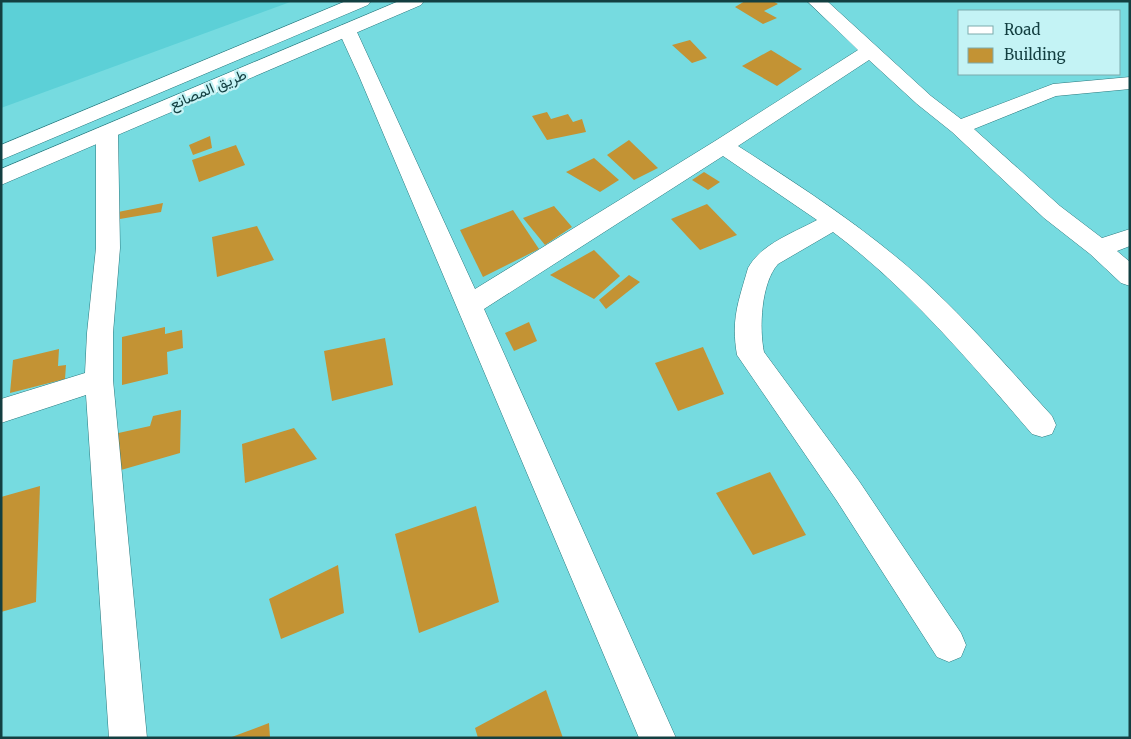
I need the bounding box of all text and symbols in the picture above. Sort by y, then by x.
legend [958,10,1121,75]
text: Road [1004,20,1040,39]
text: Building [1004,45,1066,64]
street label: طريق المصانع [167,64,250,116]

